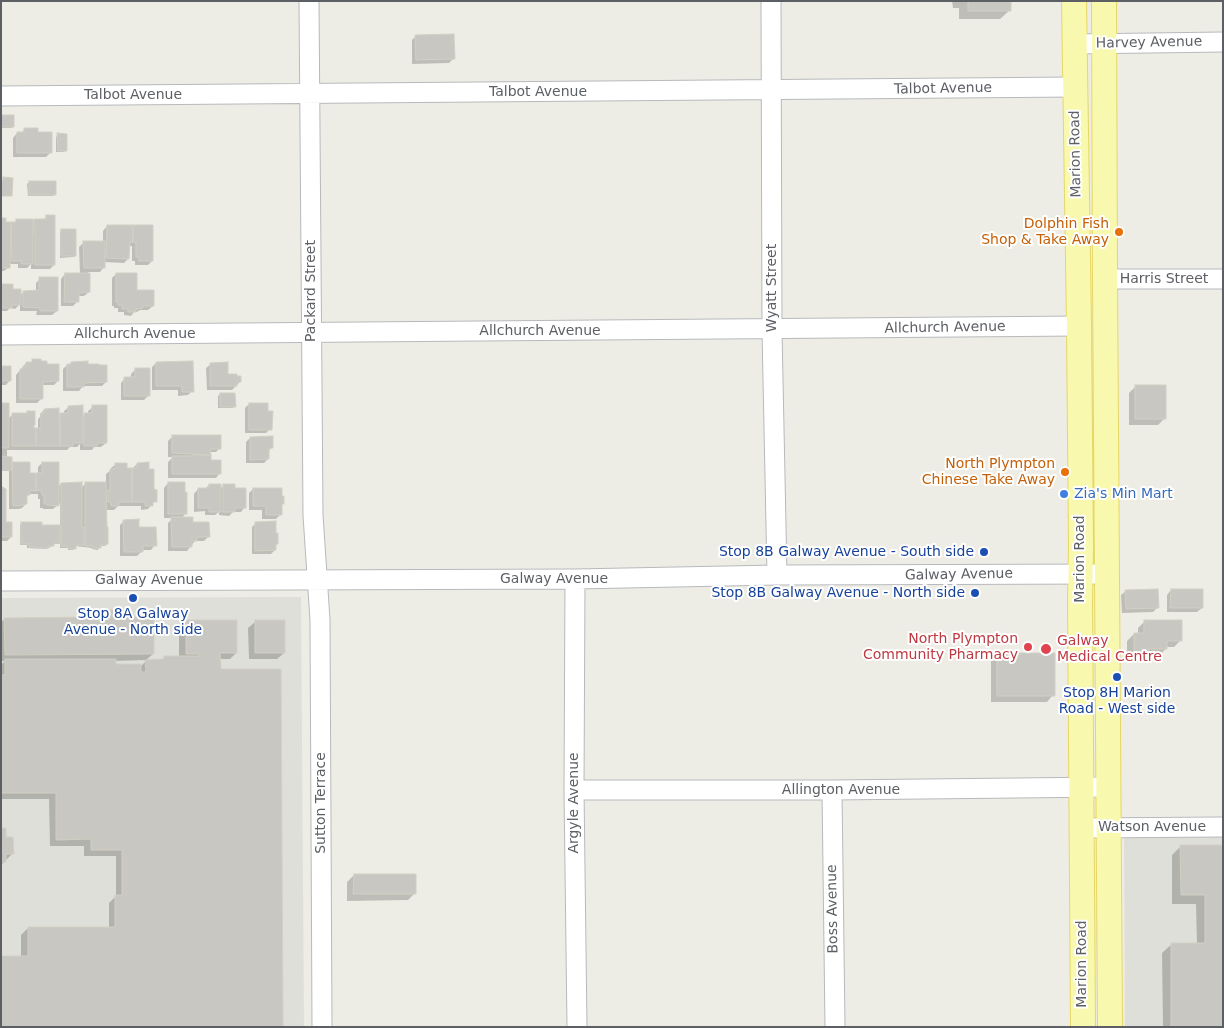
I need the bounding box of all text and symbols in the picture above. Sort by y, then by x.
street label: Harvey Avenue [1096,34,1202,52]
street label: Talbot Avenue [894,80,992,98]
street label: Talbot Avenue [489,84,587,100]
street label: Talbot Avenue [84,87,182,103]
street label: Marion Road [1067,110,1085,198]
place label: Dolphin Fish Shop & Take Away [981,216,1109,248]
marker: Dolphin Fish Shop & Take Away [1113,226,1125,238]
street label: Packard Street [303,240,319,342]
street label: Wyatt Street [764,244,780,332]
street label: Harris Street [1120,271,1208,287]
street label: Allchurch Avenue [884,319,1006,337]
street label: Allchurch Avenue [479,323,601,339]
street label: Allchurch Avenue [74,326,196,342]
place label: North Plympton Chinese Take Away [922,456,1055,488]
marker: North Plympton Chinese Take Away [1059,466,1071,478]
place label: Zia's Min Mart [1074,486,1173,502]
marker: Zia's Min Mart [1058,488,1070,500]
street label: Marion Road [1072,515,1088,603]
place label: Stop 8B Galway Avenue - South side [719,544,974,560]
marker: Stop 8B Galway Avenue - South side [978,546,990,558]
street label: Galway Avenue [905,566,1013,584]
street label: Galway Avenue [500,571,608,587]
street label: Galway Avenue [95,572,203,588]
place label: Stop 8B Galway Avenue - North side [711,585,965,601]
marker: Stop 8B Galway Avenue - North side [969,587,981,599]
marker: Stop 8A Galway Avenue - North side [127,592,139,604]
place label: Stop 8A Galway Avenue - North side [64,606,202,638]
place label: North Plympton Community Pharmacy [863,631,1018,664]
place label: Galway Medical Centre [1057,633,1162,666]
marker: North Plympton Community Pharmacy [1022,641,1034,653]
marker: Galway Medical Centre [1039,642,1053,656]
marker: Stop 8H Marion Road - West side [1111,671,1123,683]
place label: Stop 8H Marion Road - West side [1059,685,1175,718]
street label: Sutton Terrace [313,752,329,854]
street label: Argyle Avenue [566,752,582,854]
street label: Allington Avenue [782,782,900,798]
street label: Watson Avenue [1098,819,1206,835]
street label: Boss Avenue [824,864,842,954]
street label: Marion Road [1074,920,1090,1008]

